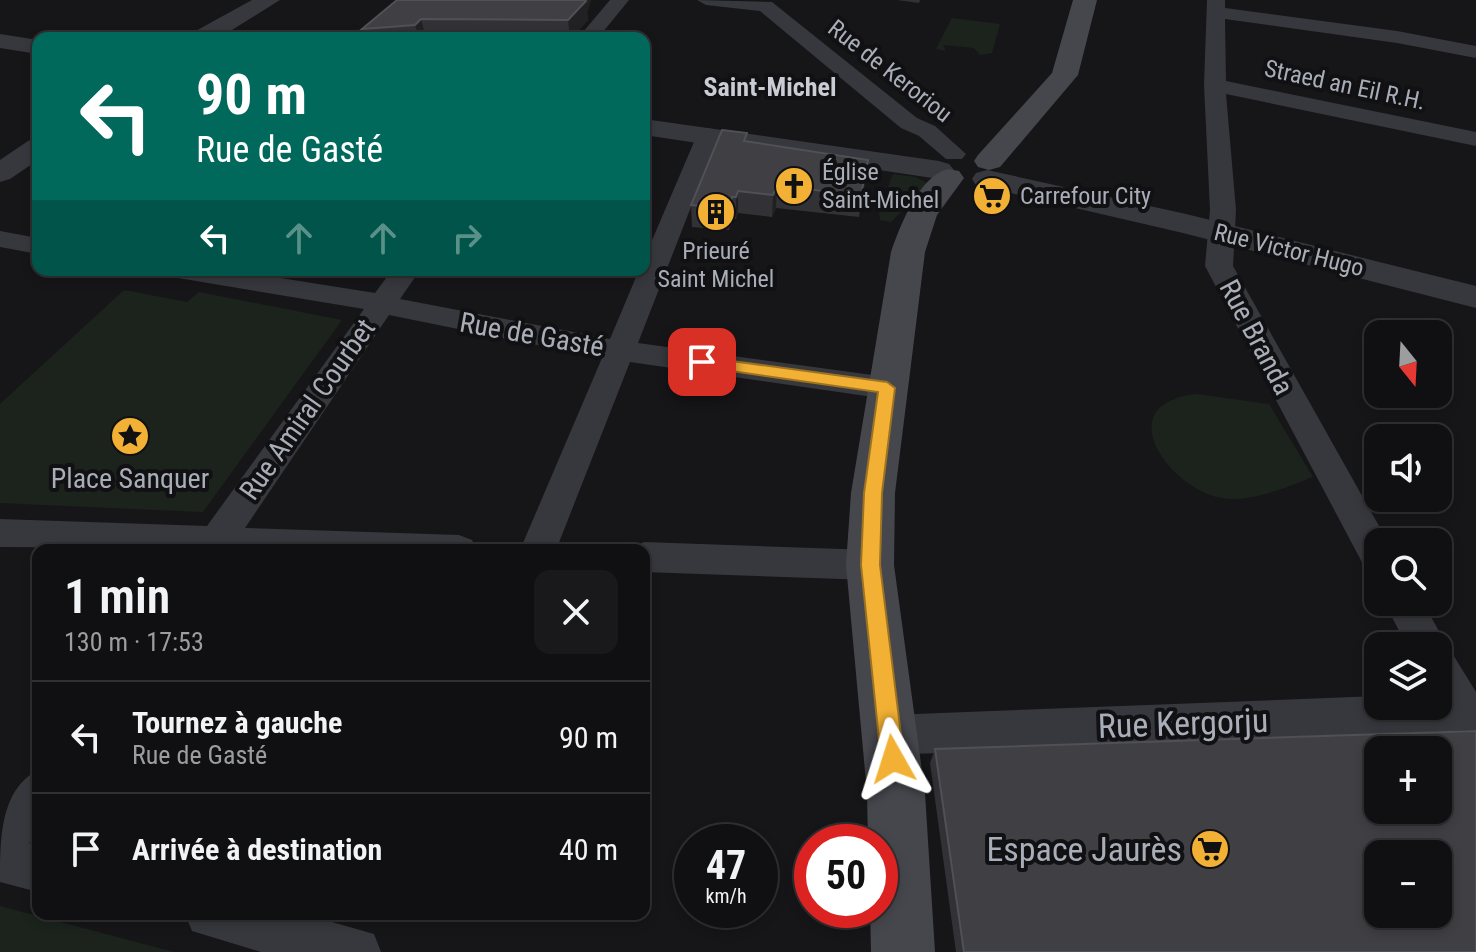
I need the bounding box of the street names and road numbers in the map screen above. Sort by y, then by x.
street label: Rue de Keroriou [823,14,957,128]
street label: Straed an Eil R.H. [1262,54,1428,116]
street label: Rue Victor Hugo [1211,218,1367,282]
street label: Rue Branda [1213,274,1301,400]
street label: Rue de Gasté [457,306,606,363]
street label: Rue Amiral Courbet [233,313,382,506]
street label: Rue Kergorju [1097,700,1269,746]

